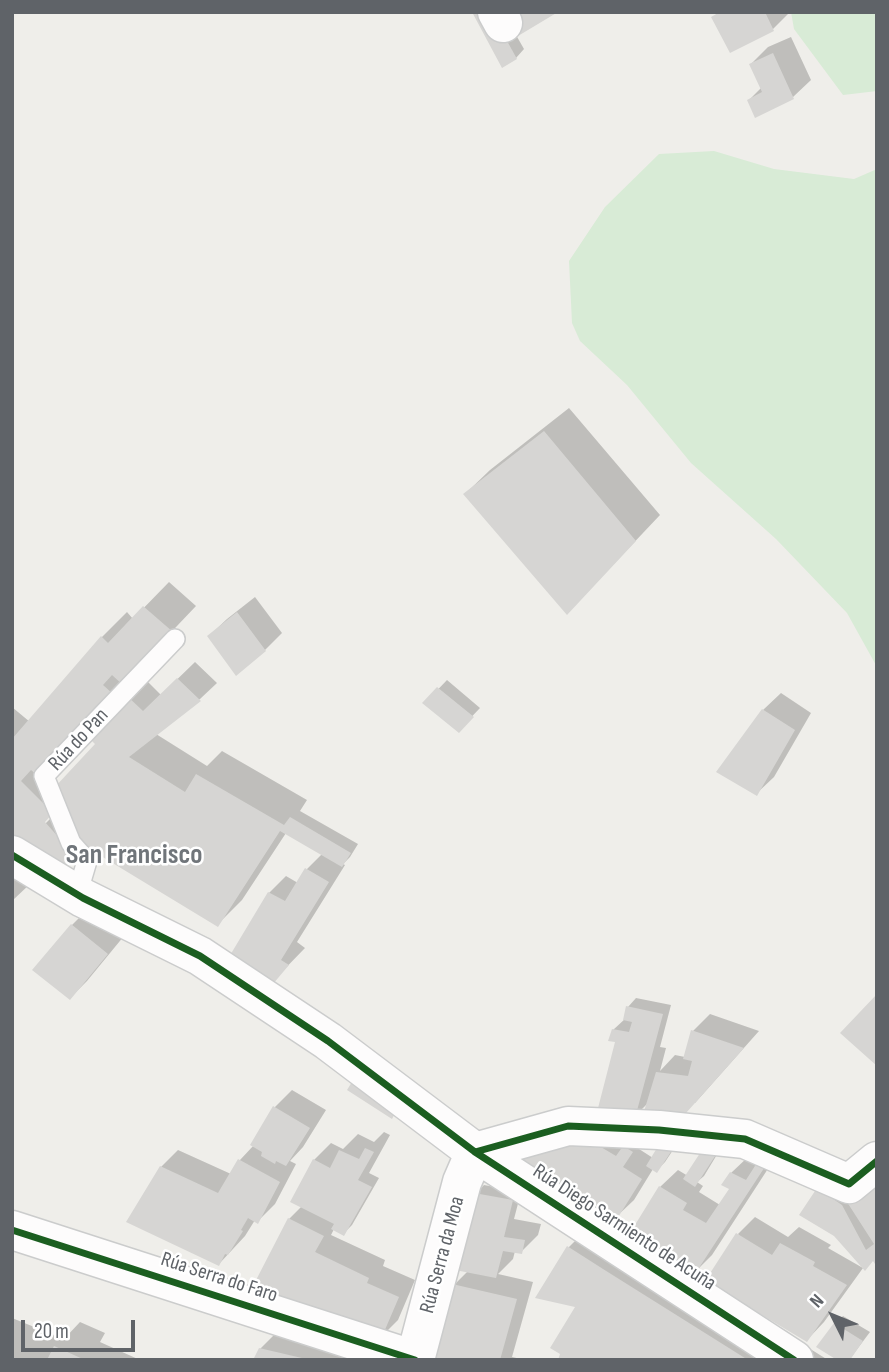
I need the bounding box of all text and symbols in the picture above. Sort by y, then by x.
street label: Rúa do Pan [44,703,114,777]
district label: San Francisco [66,839,202,873]
street label: Rúa Diego Sarmiento de Acuña [528,1159,720,1297]
street label: Rúa Serra da Moa [415,1194,471,1316]
street label: Rúa Serra do Faro [157,1247,281,1309]
north arrow [798,1281,868,1351]
text: N [805,1290,829,1313]
scale bar [24,1306,138,1350]
text: 20 m [34,1319,69,1344]

